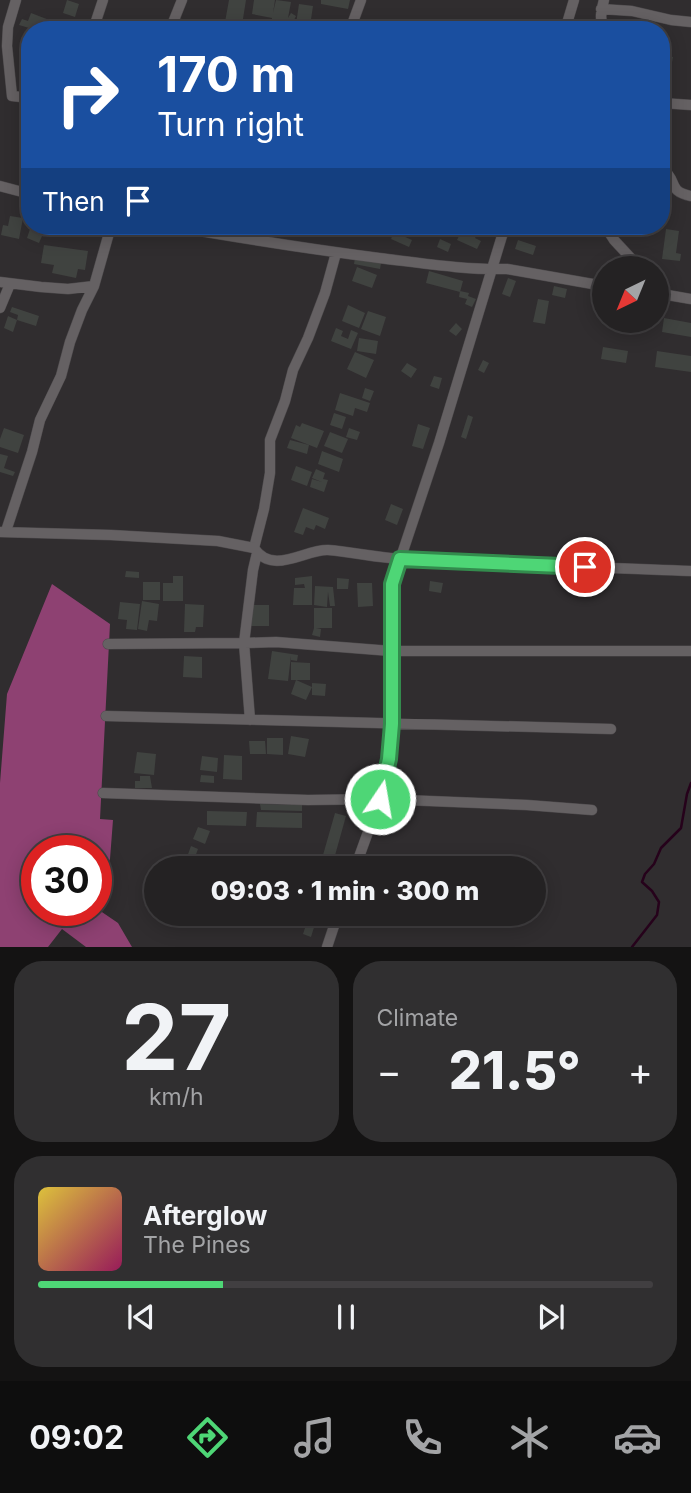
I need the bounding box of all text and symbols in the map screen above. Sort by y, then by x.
text: 170 m [157,45,295,104]
icon: right [42,49,133,140]
text: Turn right [157,105,304,144]
icon: arrive [119,182,157,220]
text: Then [42,186,105,217]
north arrow [592,256,668,332]
map controls [592,256,669,333]
pin [555,537,615,597]
icon: arrive [566,548,604,586]
position arrow [343,762,417,836]
speed limit sign: 30 [21,835,112,926]
text: 09:03 · 1 min · 300 m [211,875,479,906]
text: 27 [121,982,231,1092]
text: Climate [377,1004,458,1032]
text: 21.5° [449,1039,581,1102]
text: − [377,1048,402,1094]
text: + [628,1048,653,1094]
text: km/h [149,1083,204,1111]
text: Afterglow [143,1200,267,1231]
text: The Pines [143,1231,251,1259]
icon: previous [122,1298,160,1336]
icon: pause [327,1298,365,1336]
icon: next [532,1298,570,1336]
icon: directions [183,1413,232,1462]
icon: music [290,1413,339,1462]
icon: phone [398,1413,447,1462]
icon: climate [505,1413,554,1462]
icon: car [613,1413,662,1462]
text: 09:02 [29,1418,124,1457]

